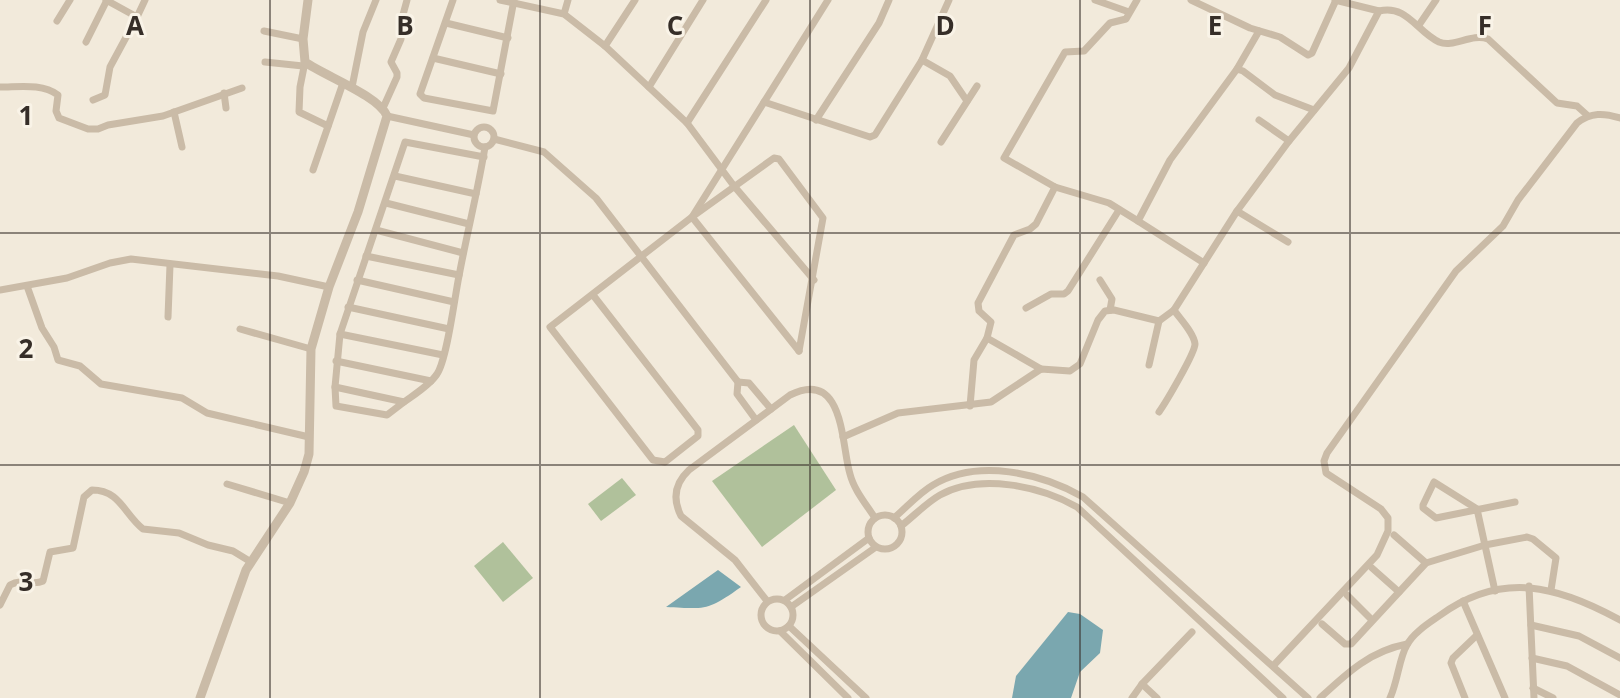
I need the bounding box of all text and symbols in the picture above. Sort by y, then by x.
text: A [126,7,144,43]
text: B [396,7,414,43]
text: C [667,7,683,43]
text: D [935,7,955,43]
text: E [1208,7,1222,43]
text: F [1478,7,1492,43]
text: 1 [19,97,33,133]
text: 2 [19,330,34,366]
text: 3 [19,563,33,599]

